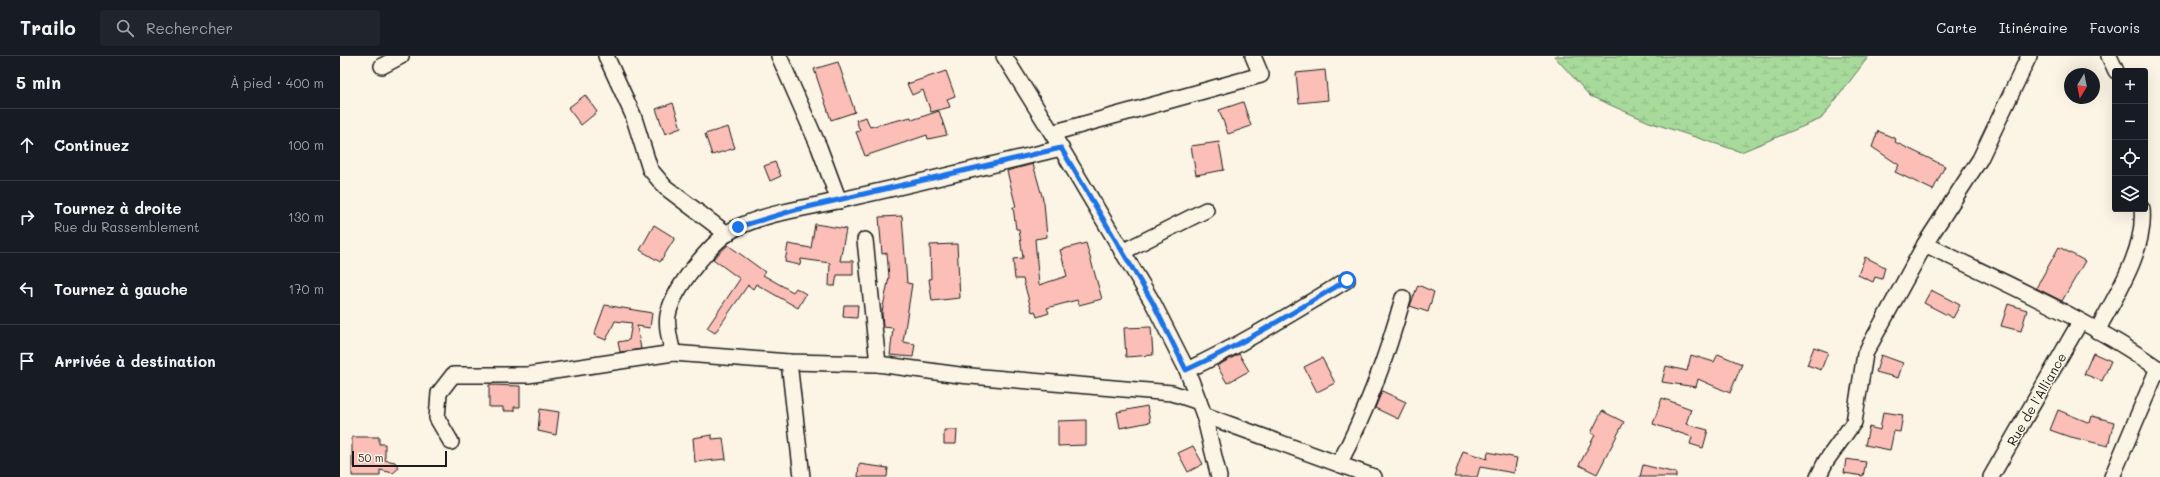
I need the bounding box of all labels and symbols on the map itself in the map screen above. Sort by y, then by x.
north arrow [2064,68,2100,104]
route end [729,218,747,236]
route start [1338,271,1356,289]
street label: Rue de l'Alliance [2002,349,2070,449]
scale bar [352,449,447,468]

